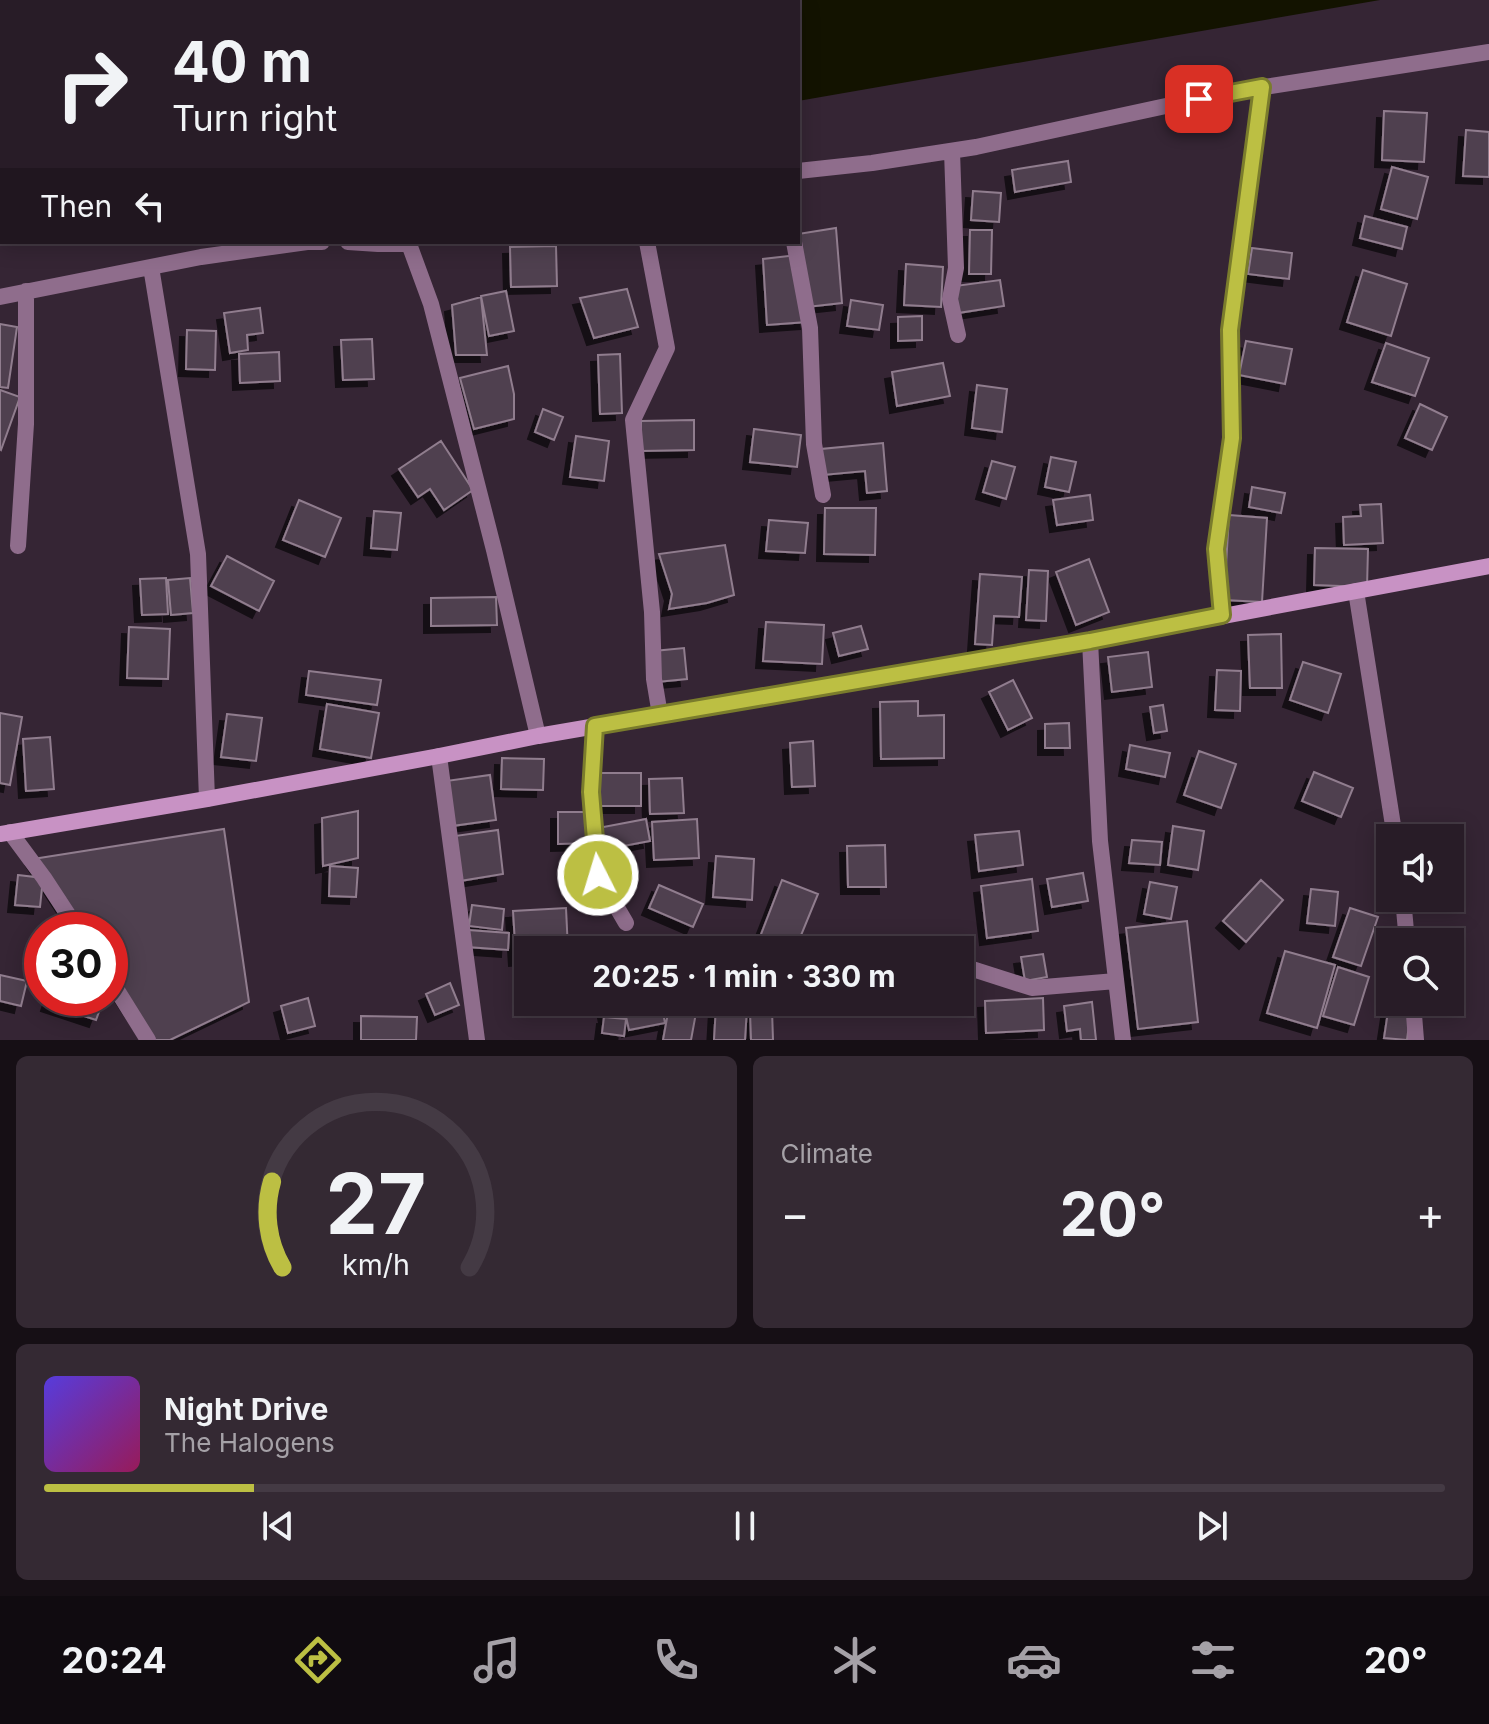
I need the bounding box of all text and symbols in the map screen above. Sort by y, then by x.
text: 40 m [172,28,312,96]
icon: right [40,32,144,136]
pin [1165,65,1233,133]
icon: arrive [1177,77,1221,121]
text: Turn right [172,96,337,140]
icon: left [128,184,172,228]
text: Then [40,188,112,224]
map controls [1376,824,1464,1016]
button: sound [1376,824,1464,912]
position arrow [556,833,640,917]
speed limit sign: 30 [24,912,128,1016]
button: search [1376,928,1464,1016]
text: 20:25 · 1 min · 330 m [592,958,896,994]
text: Climate [781,1138,873,1169]
text: 27 [326,1153,427,1254]
text: 20° [1060,1178,1166,1250]
text: − [781,1187,810,1241]
text: + [1416,1187,1445,1241]
text: km/h [342,1247,410,1282]
text: Night Drive [164,1391,328,1427]
text: The Halogens [164,1427,335,1458]
icon: previous [256,1504,300,1548]
icon: pause [723,1504,767,1548]
icon: next [1190,1504,1234,1548]
icon: directions [290,1632,346,1688]
icon: music [469,1632,525,1688]
icon: phone [648,1632,704,1688]
icon: climate [827,1632,883,1688]
icon: car [1006,1632,1062,1688]
icon: filters [1185,1632,1241,1688]
text: 20:24 [62,1638,167,1682]
text: 20° [1364,1638,1427,1682]

